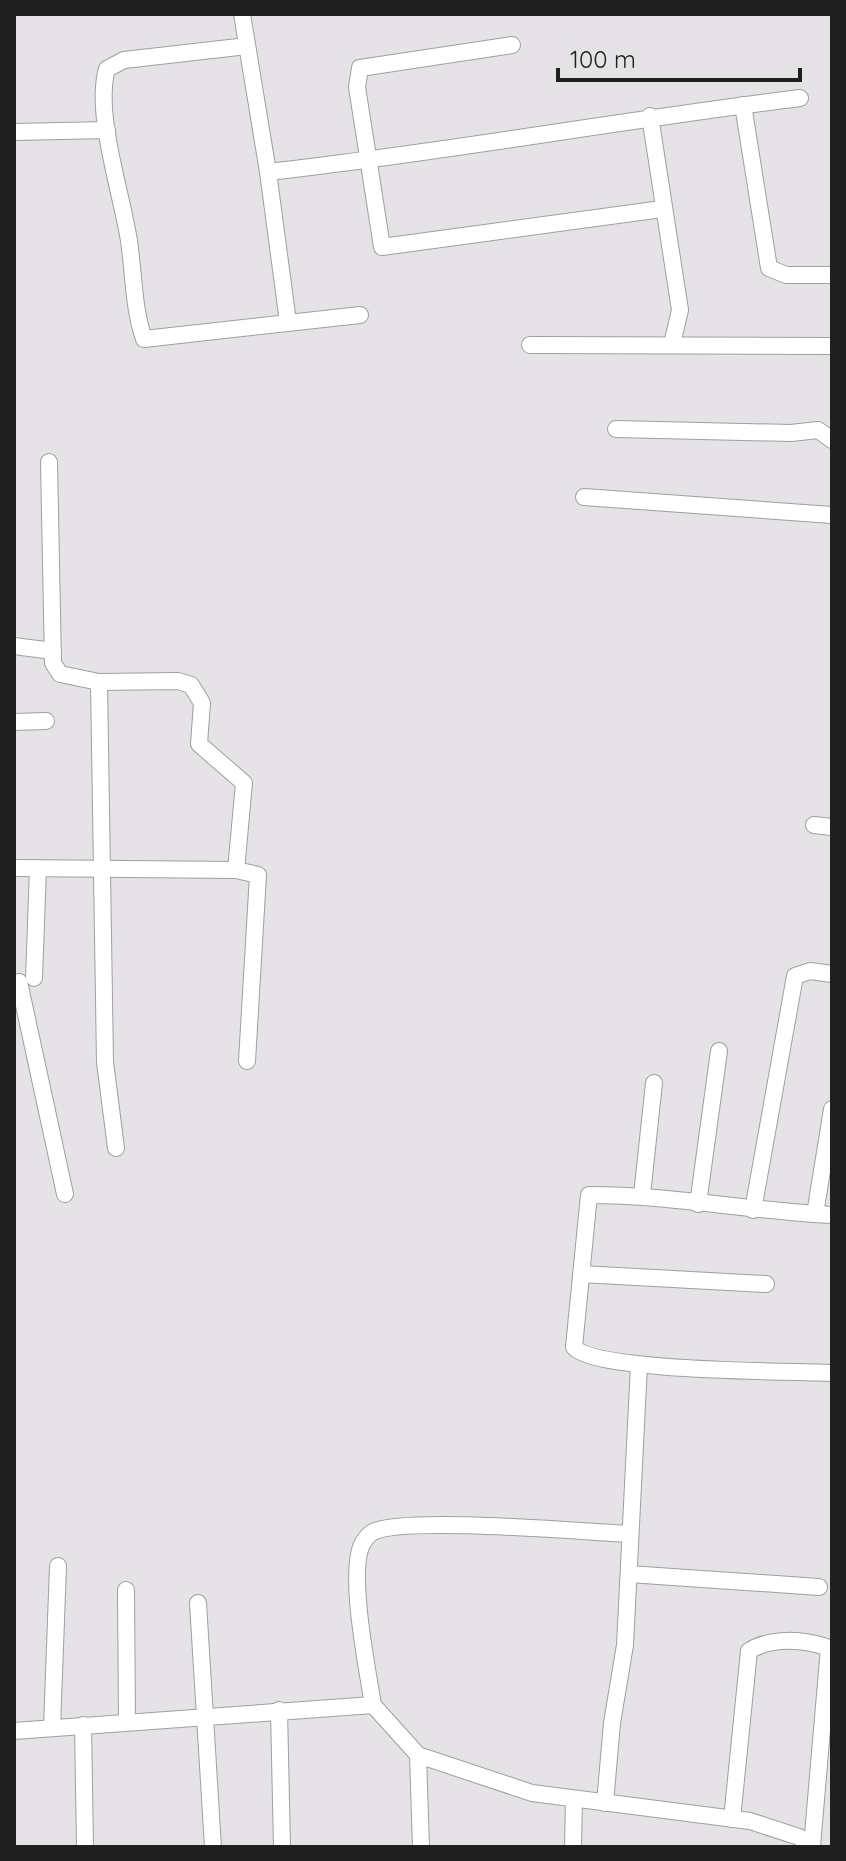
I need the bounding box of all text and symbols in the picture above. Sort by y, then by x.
scale bar [558,32,800,82]
text: 100 m [570,44,636,74]

